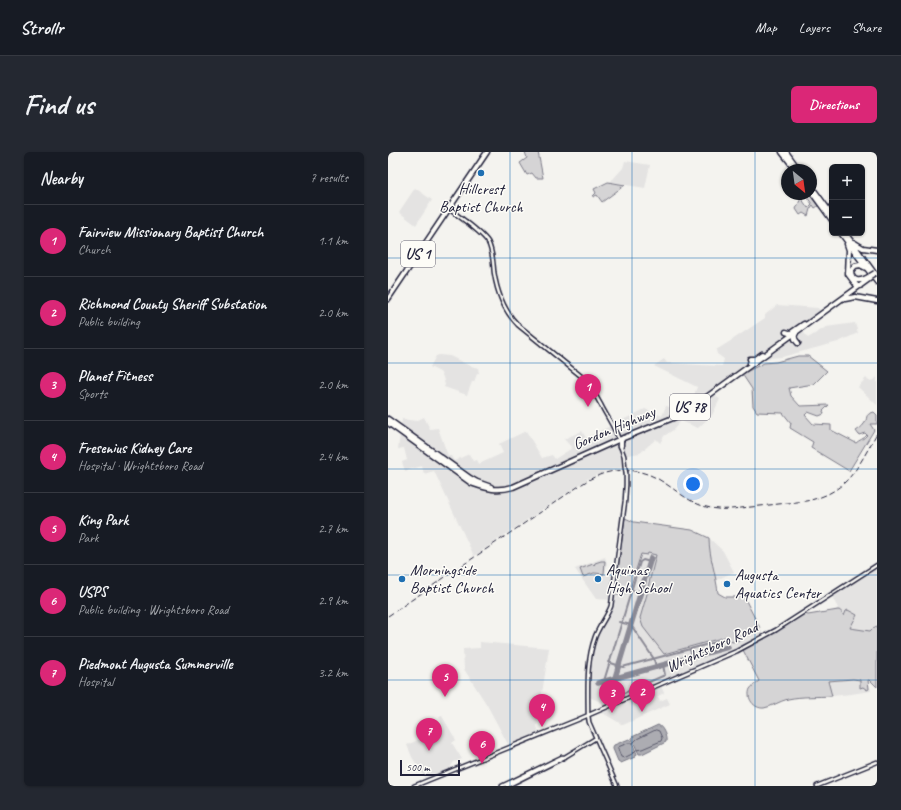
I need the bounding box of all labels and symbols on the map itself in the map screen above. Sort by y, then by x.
north arrow [781,164,817,200]
marker: Hillcrest Baptist Church [476,168,486,178]
place label: Hillcrest Baptist Church [439,179,524,217]
road number: US 1 [401,241,435,267]
pin: 1 [575,374,601,407]
road number: US 78 [670,394,710,420]
street label: Gordon Highway [570,401,660,454]
your location [683,474,703,494]
place label: Morningside Baptist Church [410,560,494,598]
place label: Aquinas High School [606,560,673,598]
place label: Augusta Aquatics Center [735,565,823,603]
marker: Morningside Baptist Church [397,574,407,584]
marker: Aquinas High School [593,574,603,584]
marker: Augusta Aquatics Center [722,579,732,589]
street label: Wrightsboro Road [663,616,763,677]
pin: 5 [432,664,458,697]
pin: 2 [629,679,655,712]
pin: 3 [599,680,625,713]
pin: 4 [529,694,555,727]
pin: 7 [416,718,442,751]
pin: 6 [469,731,495,764]
scale bar [400,758,460,777]

